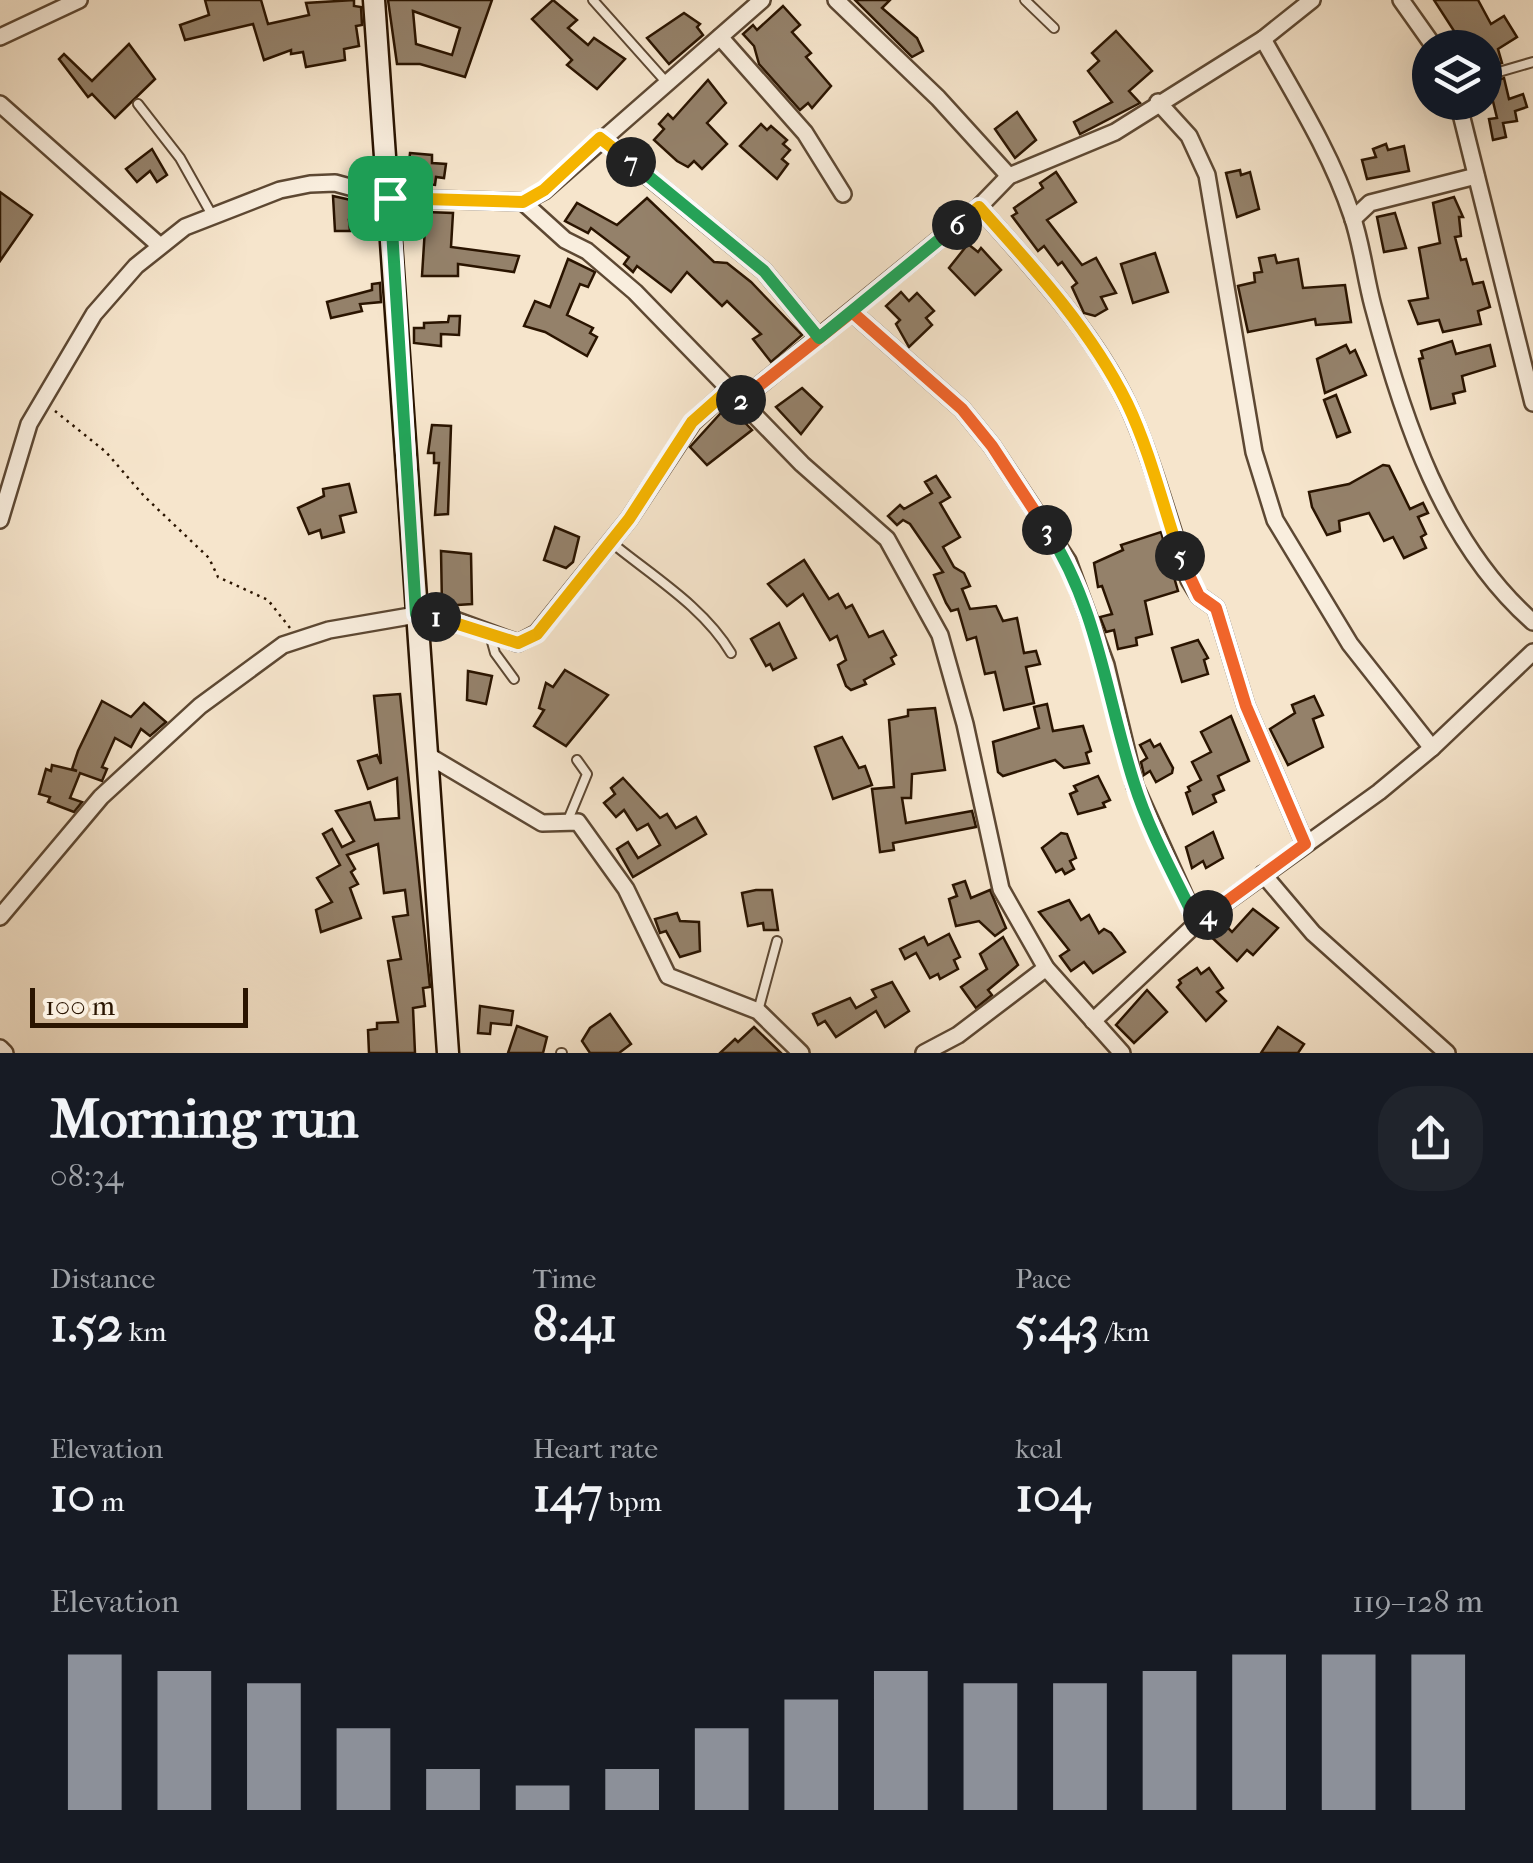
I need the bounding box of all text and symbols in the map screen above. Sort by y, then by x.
map controls [1412,30,1502,120]
button: layers [1412,30,1502,120]
pin: 7 [606,137,656,187]
text: 7 [624,145,638,178]
pin [348,156,433,241]
icon: arrive [363,171,418,226]
pin: 6 [932,200,982,250]
text: 6 [949,208,965,241]
pin: 2 [716,375,766,425]
text: 2 [734,383,748,416]
pin: 3 [1022,505,1072,555]
text: 3 [1041,513,1053,546]
pin: 5 [1155,531,1205,581]
text: 5 [1174,539,1186,572]
pin: 1 [411,592,461,642]
text: 1 [431,600,441,633]
pin: 4 [1183,890,1233,940]
text: 4 [1200,898,1216,931]
scale bar [30,983,248,1028]
text: 100 m [45,989,115,1022]
button: share [1378,1086,1483,1191]
text: Morning run [50,1087,358,1151]
text: 08:34 [50,1157,124,1194]
text: Distance [50,1262,155,1295]
text: Time [533,1262,596,1295]
text: Pace [1015,1262,1071,1295]
text: 1.52 [50,1295,123,1354]
text: 8:41 [533,1295,617,1354]
text: 5:43 [1015,1295,1099,1354]
text: km [123,1315,167,1348]
text: /km [1099,1315,1150,1348]
text: Elevation [50,1432,163,1465]
text: Heart rate [533,1432,658,1465]
text: kcal [1015,1432,1062,1465]
text: 10 [50,1465,95,1524]
text: 147 [533,1465,603,1524]
text: 104 [1015,1465,1089,1524]
text: m [95,1485,124,1518]
text: bpm [603,1485,662,1518]
text: Elevation [50,1583,179,1620]
text: 119–128 m [1352,1583,1483,1620]

